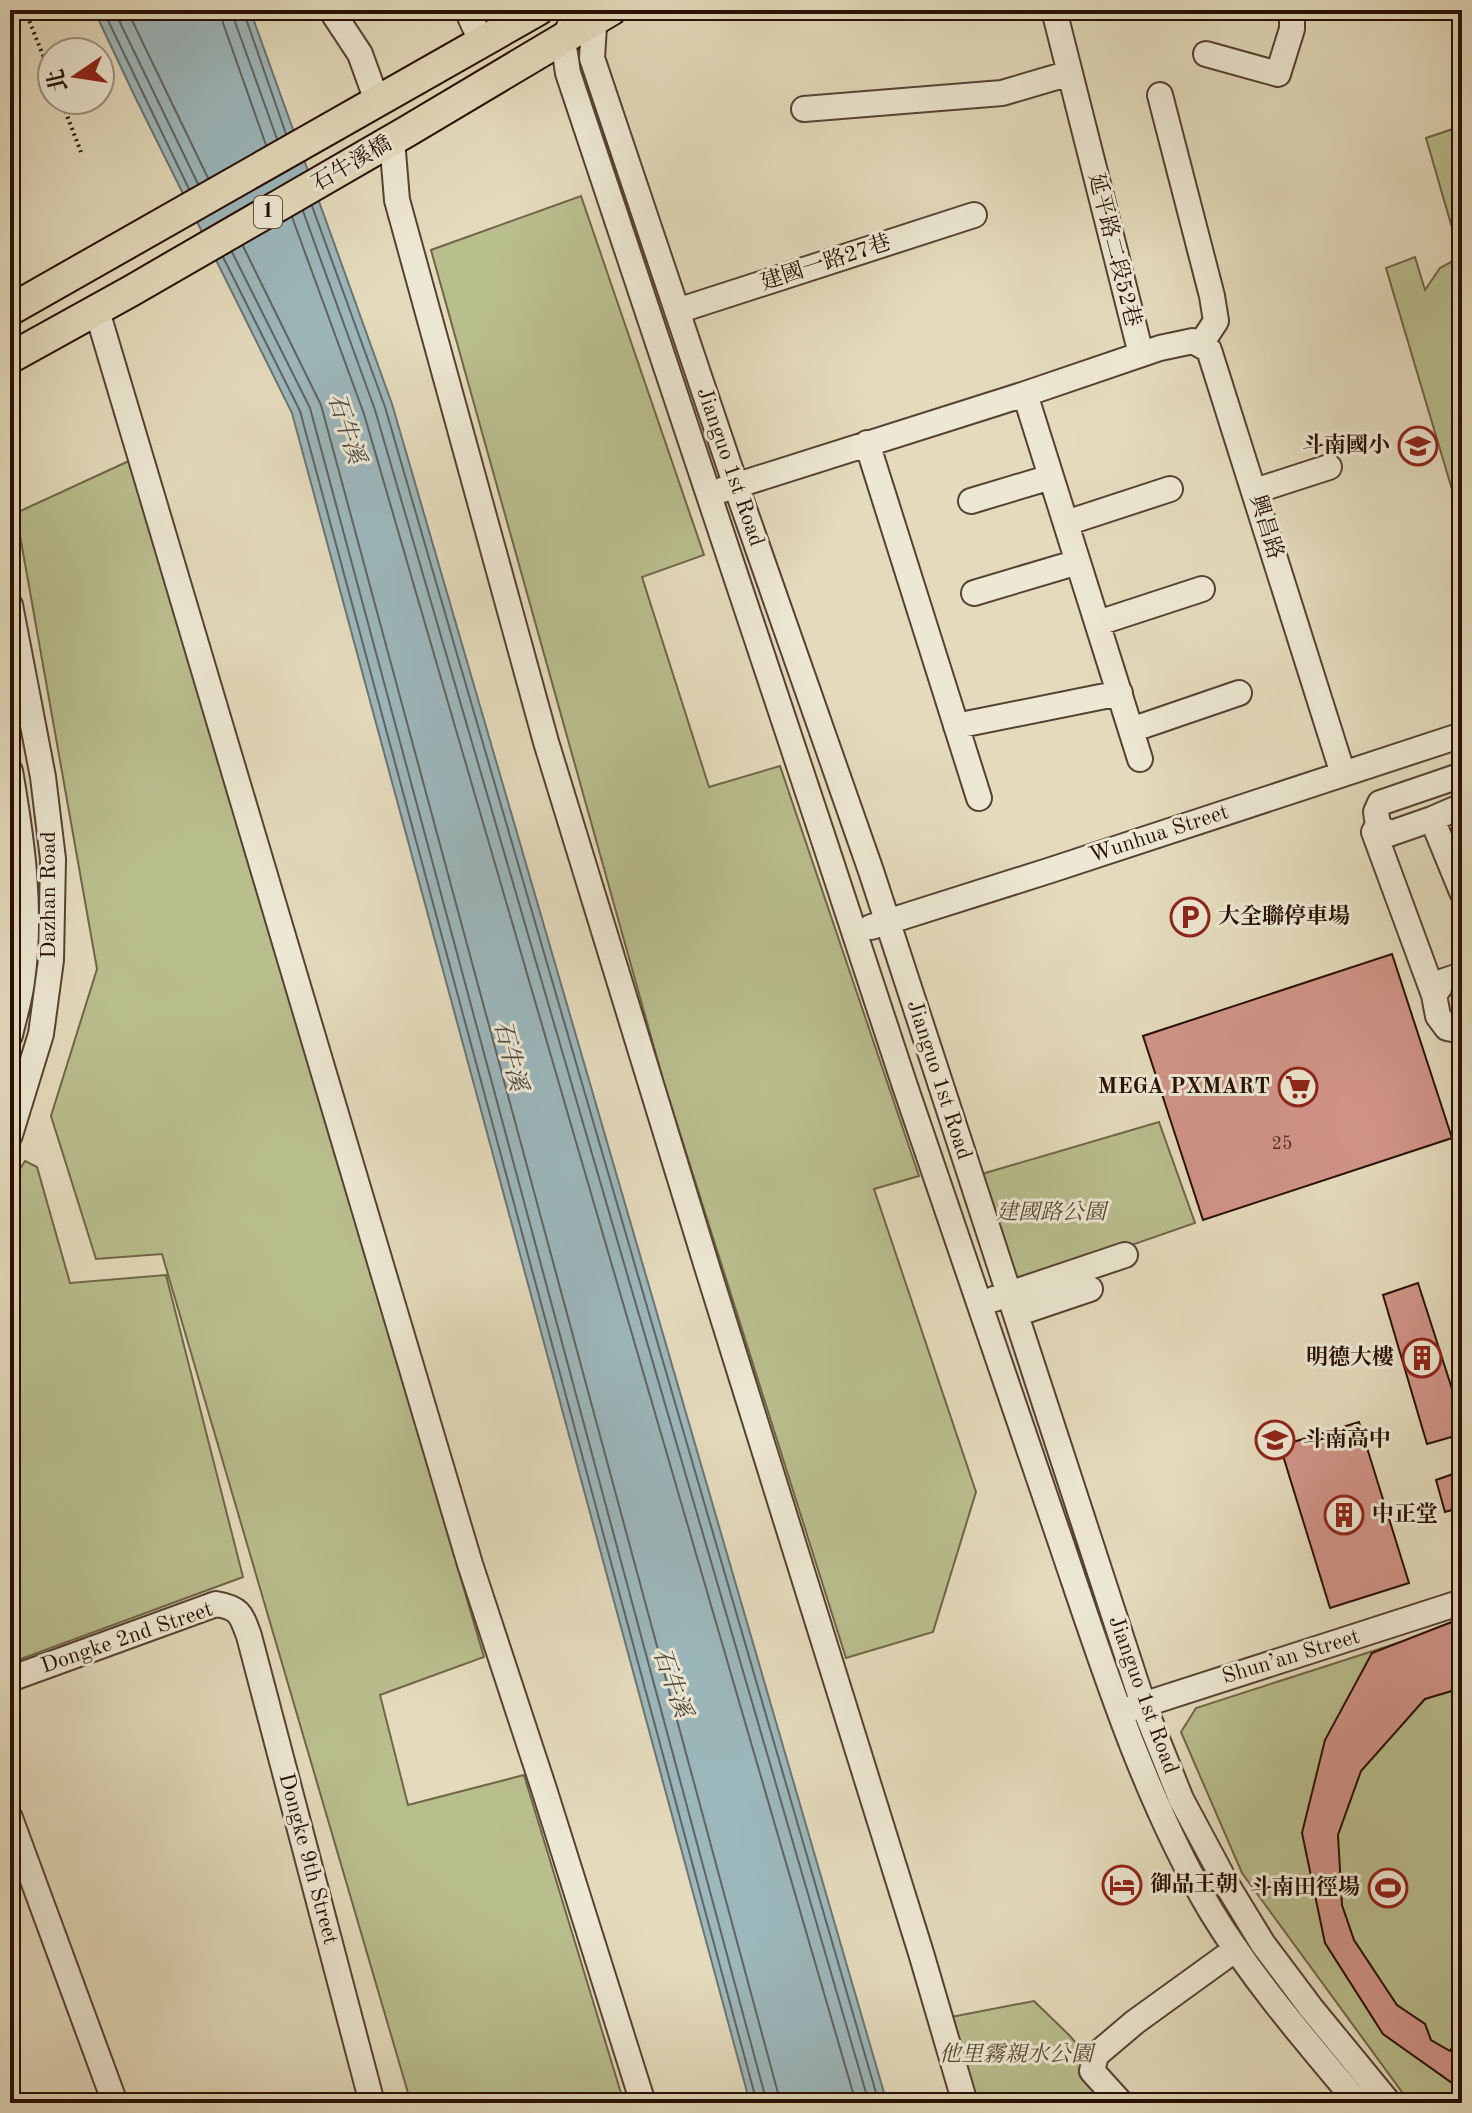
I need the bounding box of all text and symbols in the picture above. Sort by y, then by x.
north arrow [36,36,116,116]
text: 北 [43,67,72,94]
street label: 石牛溪橋 [307,131,396,196]
street label: 延平路二段52巷 [1084,170,1146,329]
road number: 1 [254,196,282,228]
street label: 建國一路27巷 [758,230,894,294]
street label: Jianguo 1st Road [693,385,767,549]
water label: 石牛溪 [322,390,371,470]
school or university icon: 斗南國小 [1397,425,1439,467]
place label: 斗南國小 [1302,433,1390,457]
street label: 興昌路 [1246,492,1288,562]
street label: Wunhua Street [1087,801,1231,867]
street label: Dazhan Road [38,831,60,959]
parking icon: 大全聯停車場 [1169,896,1211,938]
place label: 大全聯停車場 [1218,903,1350,928]
street label: Jianguo 1st Road [903,997,975,1163]
water label: 石牛溪 [489,1017,533,1097]
supermarket icon: MEGA PXMART [1277,1066,1319,1108]
place label: MEGA PXMART [1098,1076,1270,1098]
house number: 25 [1272,1135,1292,1153]
park label: 建國路公園 [996,1200,1109,1224]
building icon: 明德大樓 [1401,1337,1443,1379]
place label: 明德大樓 [1306,1345,1394,1369]
school or university icon: 斗南高中 [1254,1419,1296,1461]
place label: 斗南高中 [1303,1426,1391,1451]
building icon: 中正堂 [1323,1494,1365,1536]
place label: 中正堂 [1372,1502,1438,1526]
street label: Dongke 2nd Street [38,1598,216,1678]
street label: Jianguo 1st Road [1104,1613,1182,1777]
street label: Shun’an Street [1220,1626,1362,1688]
water label: 石牛溪 [648,1644,698,1724]
street label: Dongke 9th Street [275,1771,341,1947]
hotel icon: 御品王朝 [1101,1864,1143,1906]
sports icon: 斗南田徑場 [1367,1867,1409,1909]
place label: 御品王朝 [1150,1872,1238,1896]
place label: 斗南田徑場 [1250,1875,1360,1899]
park label: 他里霧親水公園 [939,2042,1096,2066]

